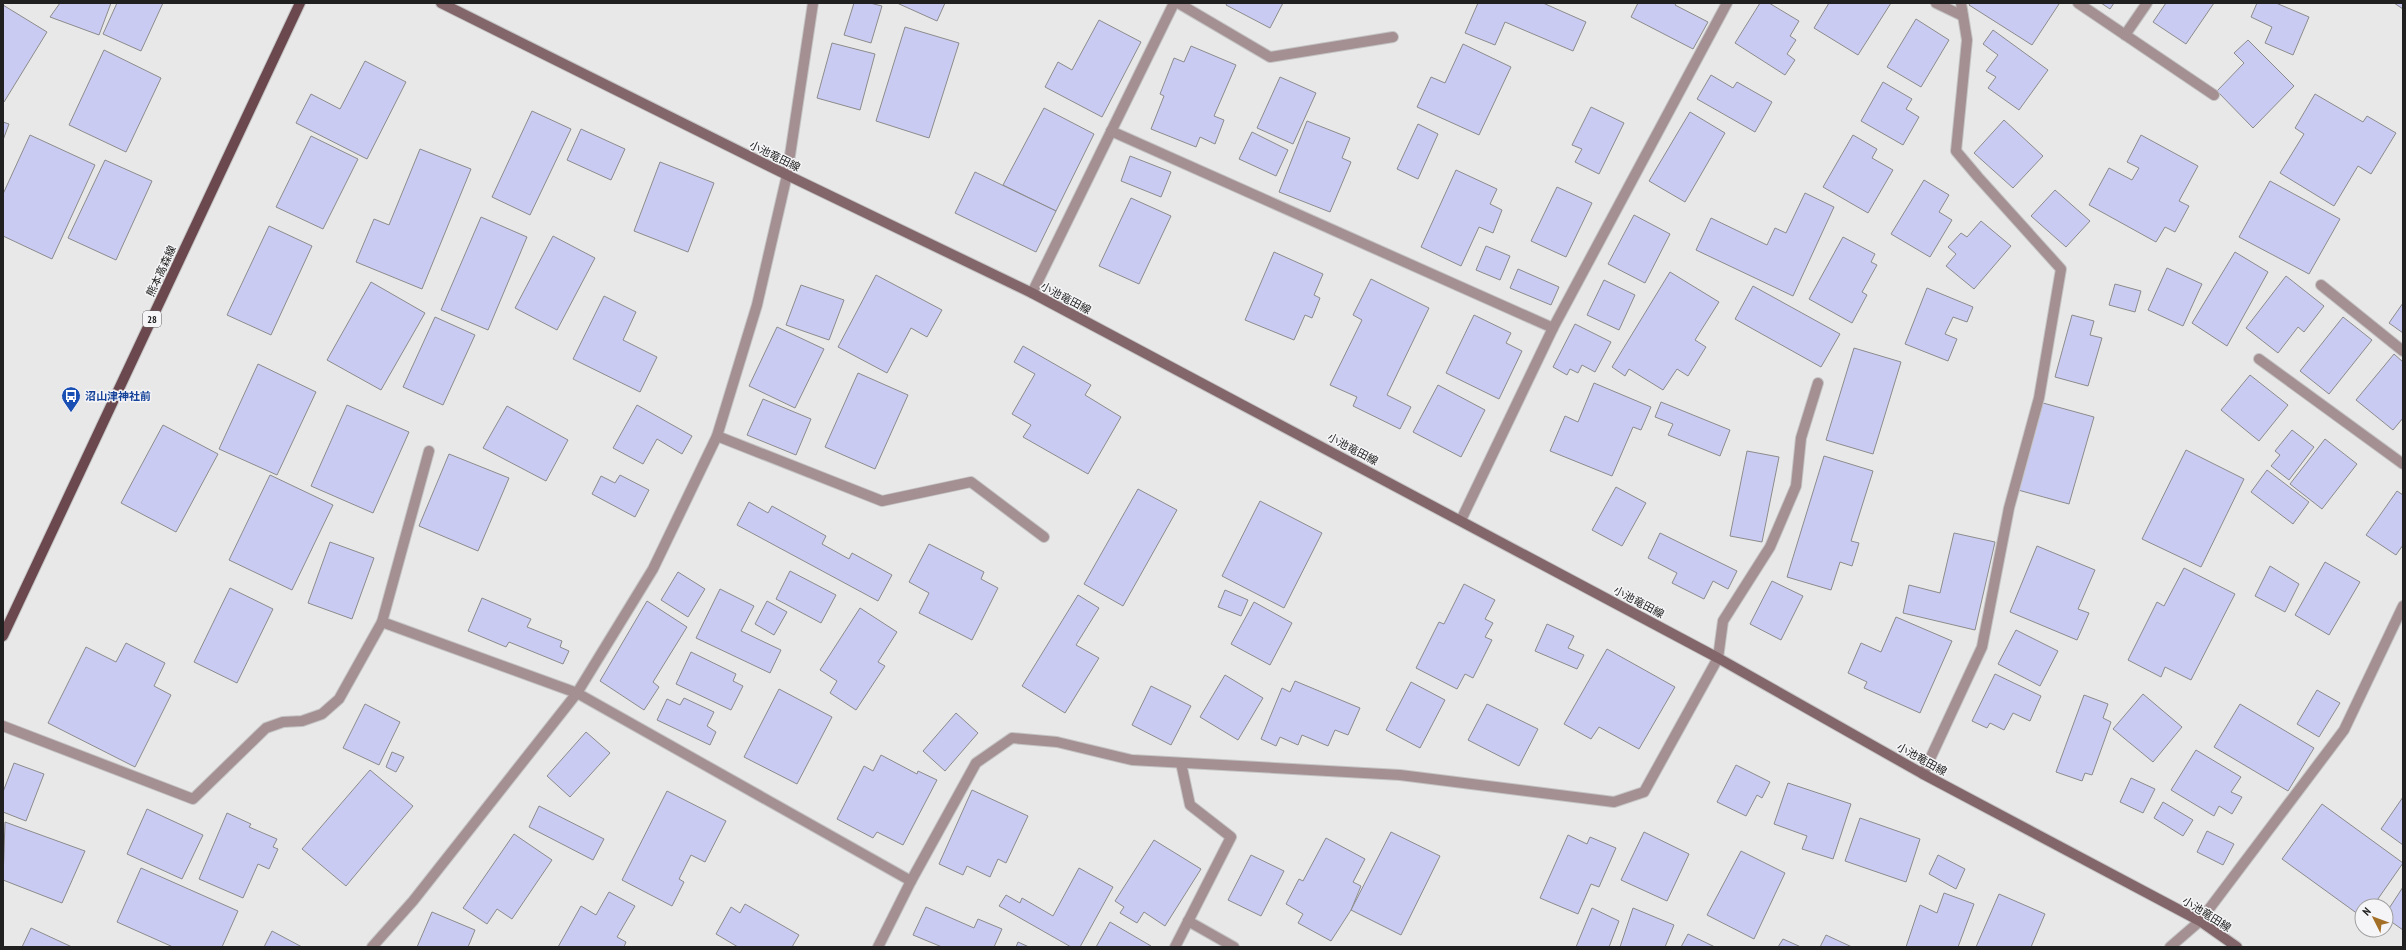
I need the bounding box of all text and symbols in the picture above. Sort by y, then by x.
street label: 小池竜田線 [747,138,803,174]
street label: 熊本高森線 [143,243,179,299]
street label: 小池竜田線 [1038,279,1094,317]
road number: 28 [143,311,161,327]
bus stop icon: 沼山津神社前 [60,385,82,413]
place label: 沼山津神社前 [85,389,151,403]
street label: 小池竜田線 [1325,430,1381,468]
street label: 小池竜田線 [1611,583,1667,621]
street label: 小池竜田線 [1895,740,1949,778]
street label: 小池竜田線 [2180,893,2234,935]
north arrow [2354,898,2394,938]
text: N [2359,904,2374,918]

